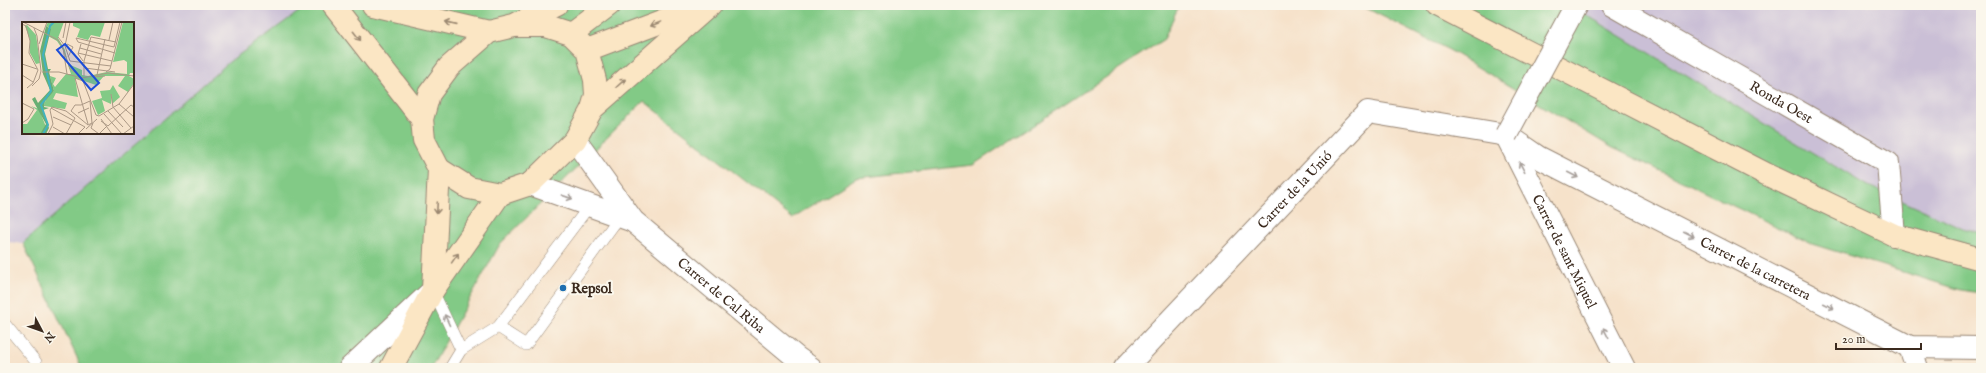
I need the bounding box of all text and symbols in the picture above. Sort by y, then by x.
one-way arrow [445,19,458,27]
one-way arrow [651,20,663,28]
inset map [22,22,134,134]
one-way arrow [353,30,361,41]
street label: Ronda Oest [1746,78,1816,128]
one-way arrow [616,79,627,88]
street label: Carrer de la Unió [1254,147,1337,233]
one-way arrow [1518,161,1525,173]
one-way arrow [1567,172,1579,179]
street label: Carrer de sant Miquel [1528,192,1600,312]
one-way arrow [561,194,573,202]
one-way arrow [433,201,441,214]
one-way arrow [1682,231,1694,238]
street label: Carrer de la carretera [1697,233,1814,305]
one-way arrow [451,253,459,264]
street label: Carrer de Cal Riba [673,254,769,338]
place label: Repsol [571,280,613,298]
marker: Repsol [558,283,568,293]
one-way arrow [1823,303,1835,310]
north arrow [22,311,62,351]
one-way arrow [443,314,450,326]
scale bar [1836,325,1921,351]
one-way arrow [1602,327,1609,339]
text: N [40,328,58,345]
text: 20 m [1842,332,1865,347]

